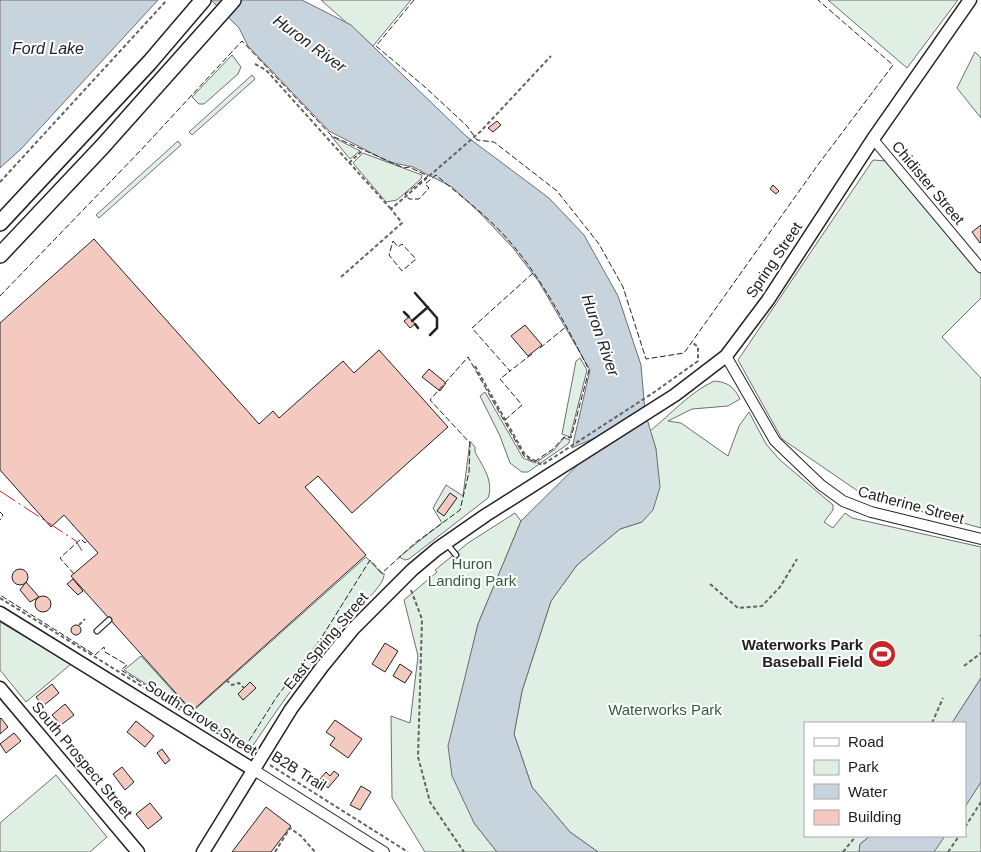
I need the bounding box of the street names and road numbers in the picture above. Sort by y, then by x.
street label: Chidister Street [889,138,969,228]
street label: Spring Street [742,218,806,301]
street label: Catherine Street [856,482,967,527]
street label: East Spring Street [280,588,372,693]
street label: South Grove Street [142,676,261,759]
street label: South Prospect Street [29,698,137,822]
street label: B2B Trail [269,747,330,794]

